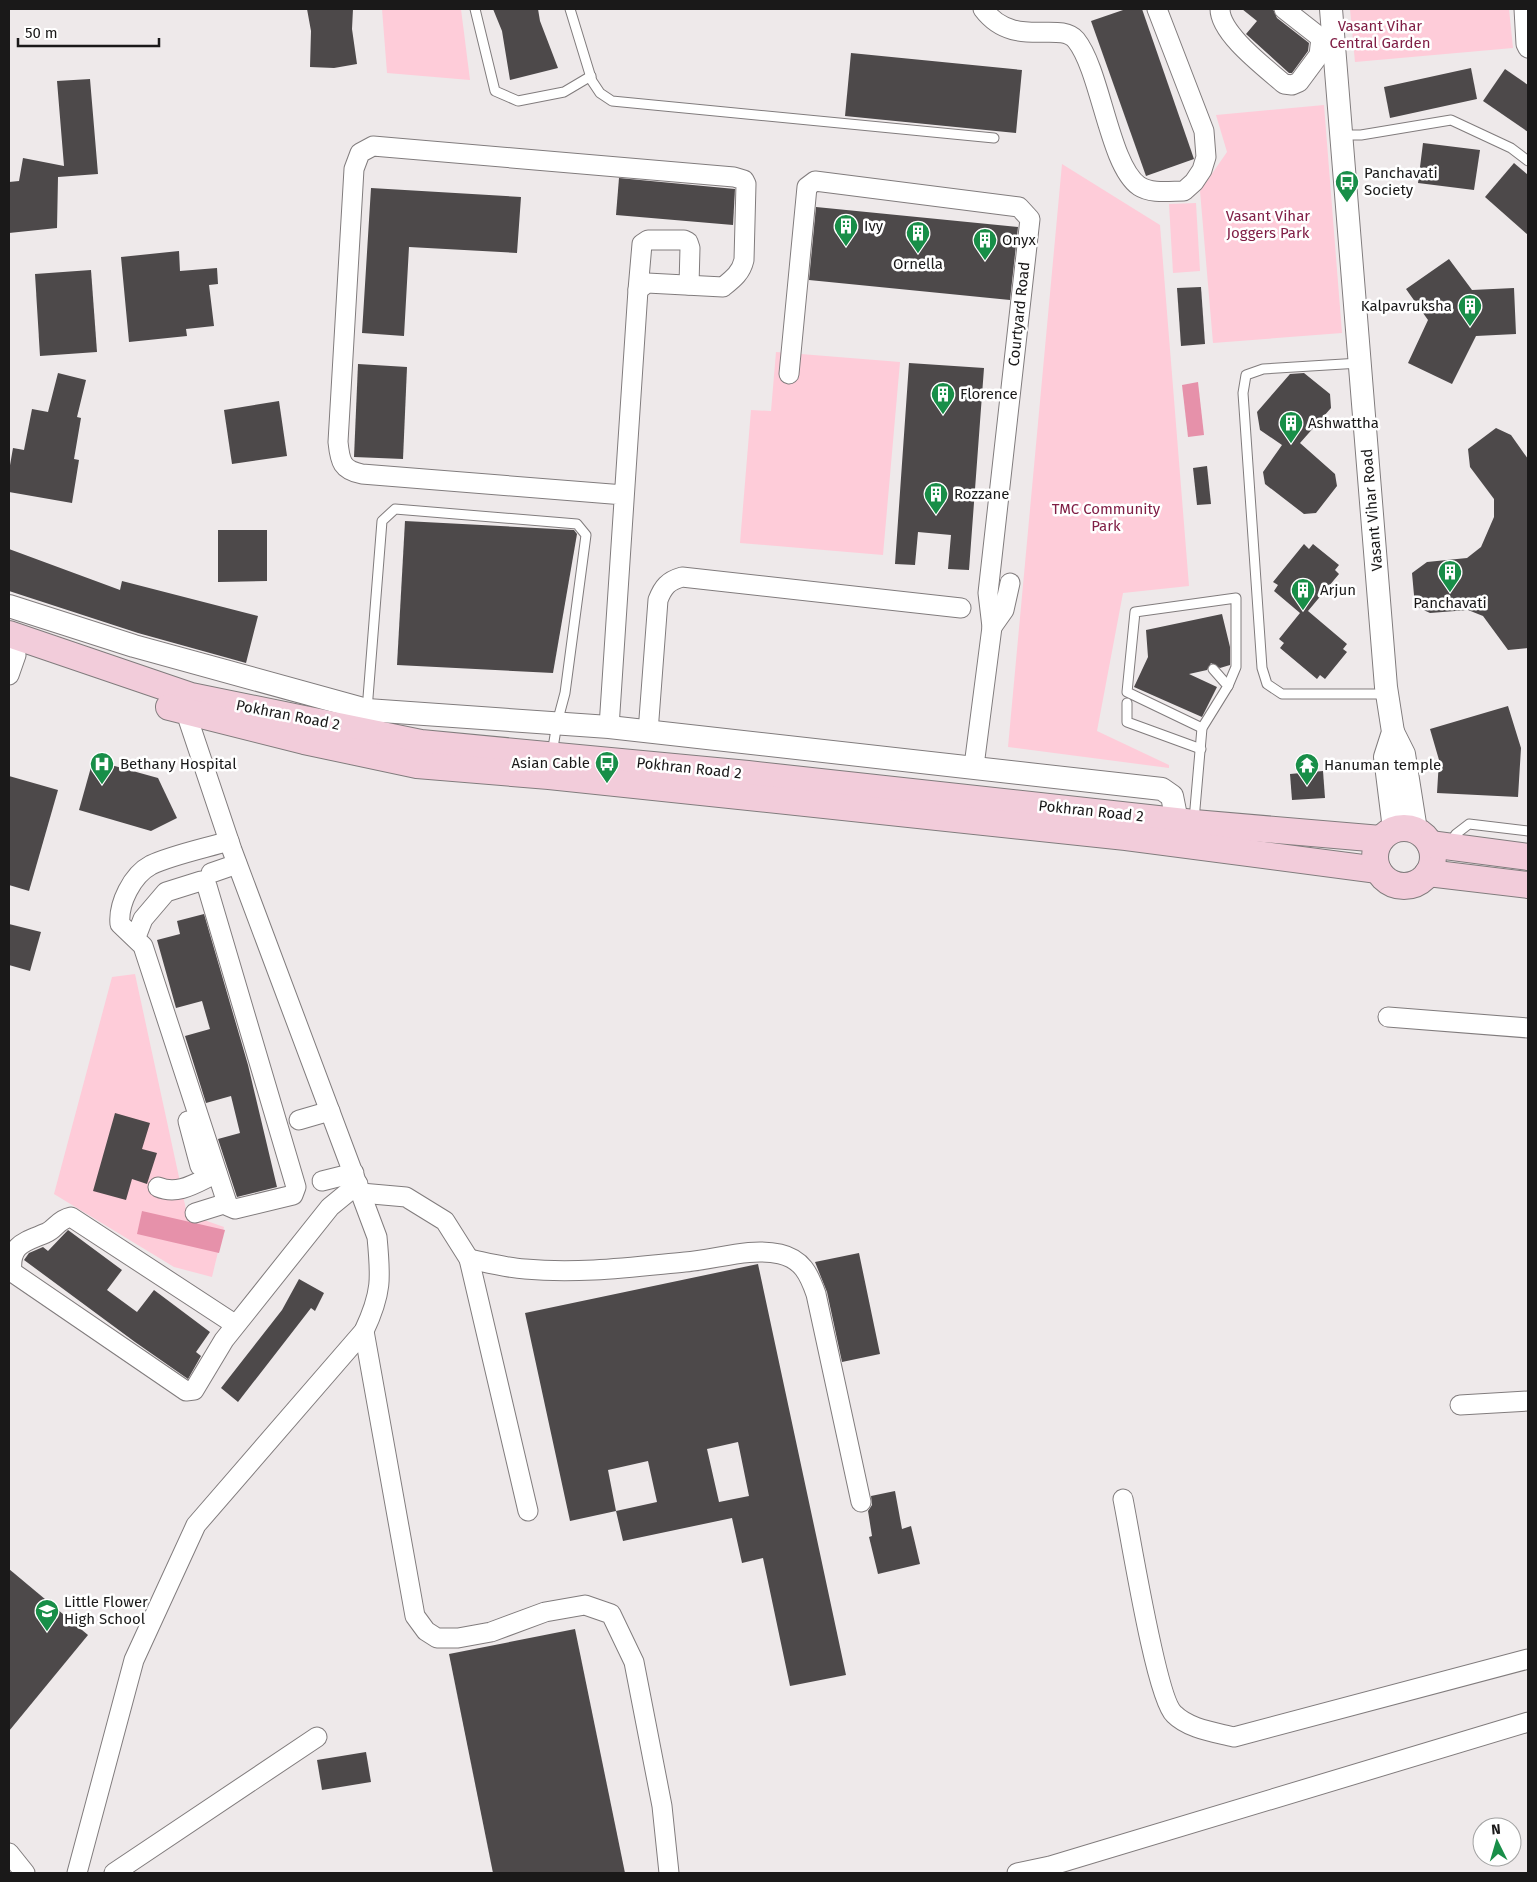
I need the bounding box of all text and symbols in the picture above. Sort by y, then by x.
scale bar [18,15,159,47]
park label: Vasant Vihar Central Garden [1329,17,1431,52]
text: 50 m [25,24,58,42]
place label: Panchavati Society [1364,164,1438,199]
bus stop icon: Panchavati Society [1334,169,1360,203]
park label: Vasant Vihar Joggers Park [1226,207,1310,242]
building icon: Ivy [833,213,859,247]
place label: Ivy [864,217,884,235]
building icon: Ornella [905,220,931,254]
building icon: Onyx [972,227,998,261]
place label: Onyx [1002,231,1036,249]
place label: Ornella [893,255,943,273]
street label: Courtyard Road [1005,261,1033,367]
building icon: Kalpavruksha [1457,293,1483,327]
place label: Kalpavruksha [1361,297,1452,315]
building icon: Florence [930,381,956,415]
place label: Florence [960,385,1018,403]
building icon: Ashwattha [1278,410,1304,444]
place label: Ashwattha [1308,414,1379,432]
street label: Vasant Vihar Road [1358,448,1386,572]
building icon: Rozzane [923,481,949,515]
place label: Rozzane [954,485,1010,503]
park label: TMC Community Park [1052,500,1161,535]
building icon: Panchavati [1437,559,1463,593]
building icon: Arjun [1290,577,1316,611]
place label: Arjun [1320,581,1356,599]
place label: Panchavati [1413,594,1487,612]
street label: Pokhran Road 2 [234,696,342,734]
bus stop icon: Asian Cable [594,750,620,784]
hospital icon: Bethany Hospital [89,751,115,785]
temple icon: Hanuman temple [1294,752,1320,786]
place label: Asian Cable [511,754,590,772]
street label: Pokhran Road 2 [636,754,742,782]
place label: Bethany Hospital [120,755,237,773]
place label: Hanuman temple [1324,756,1441,774]
street label: Pokhran Road 2 [1038,797,1144,825]
place label: Little Flower High School [64,1593,148,1628]
school or university icon: Little Flower High School [34,1598,60,1632]
north arrow [1472,1817,1522,1867]
text: N [1491,1821,1501,1838]

